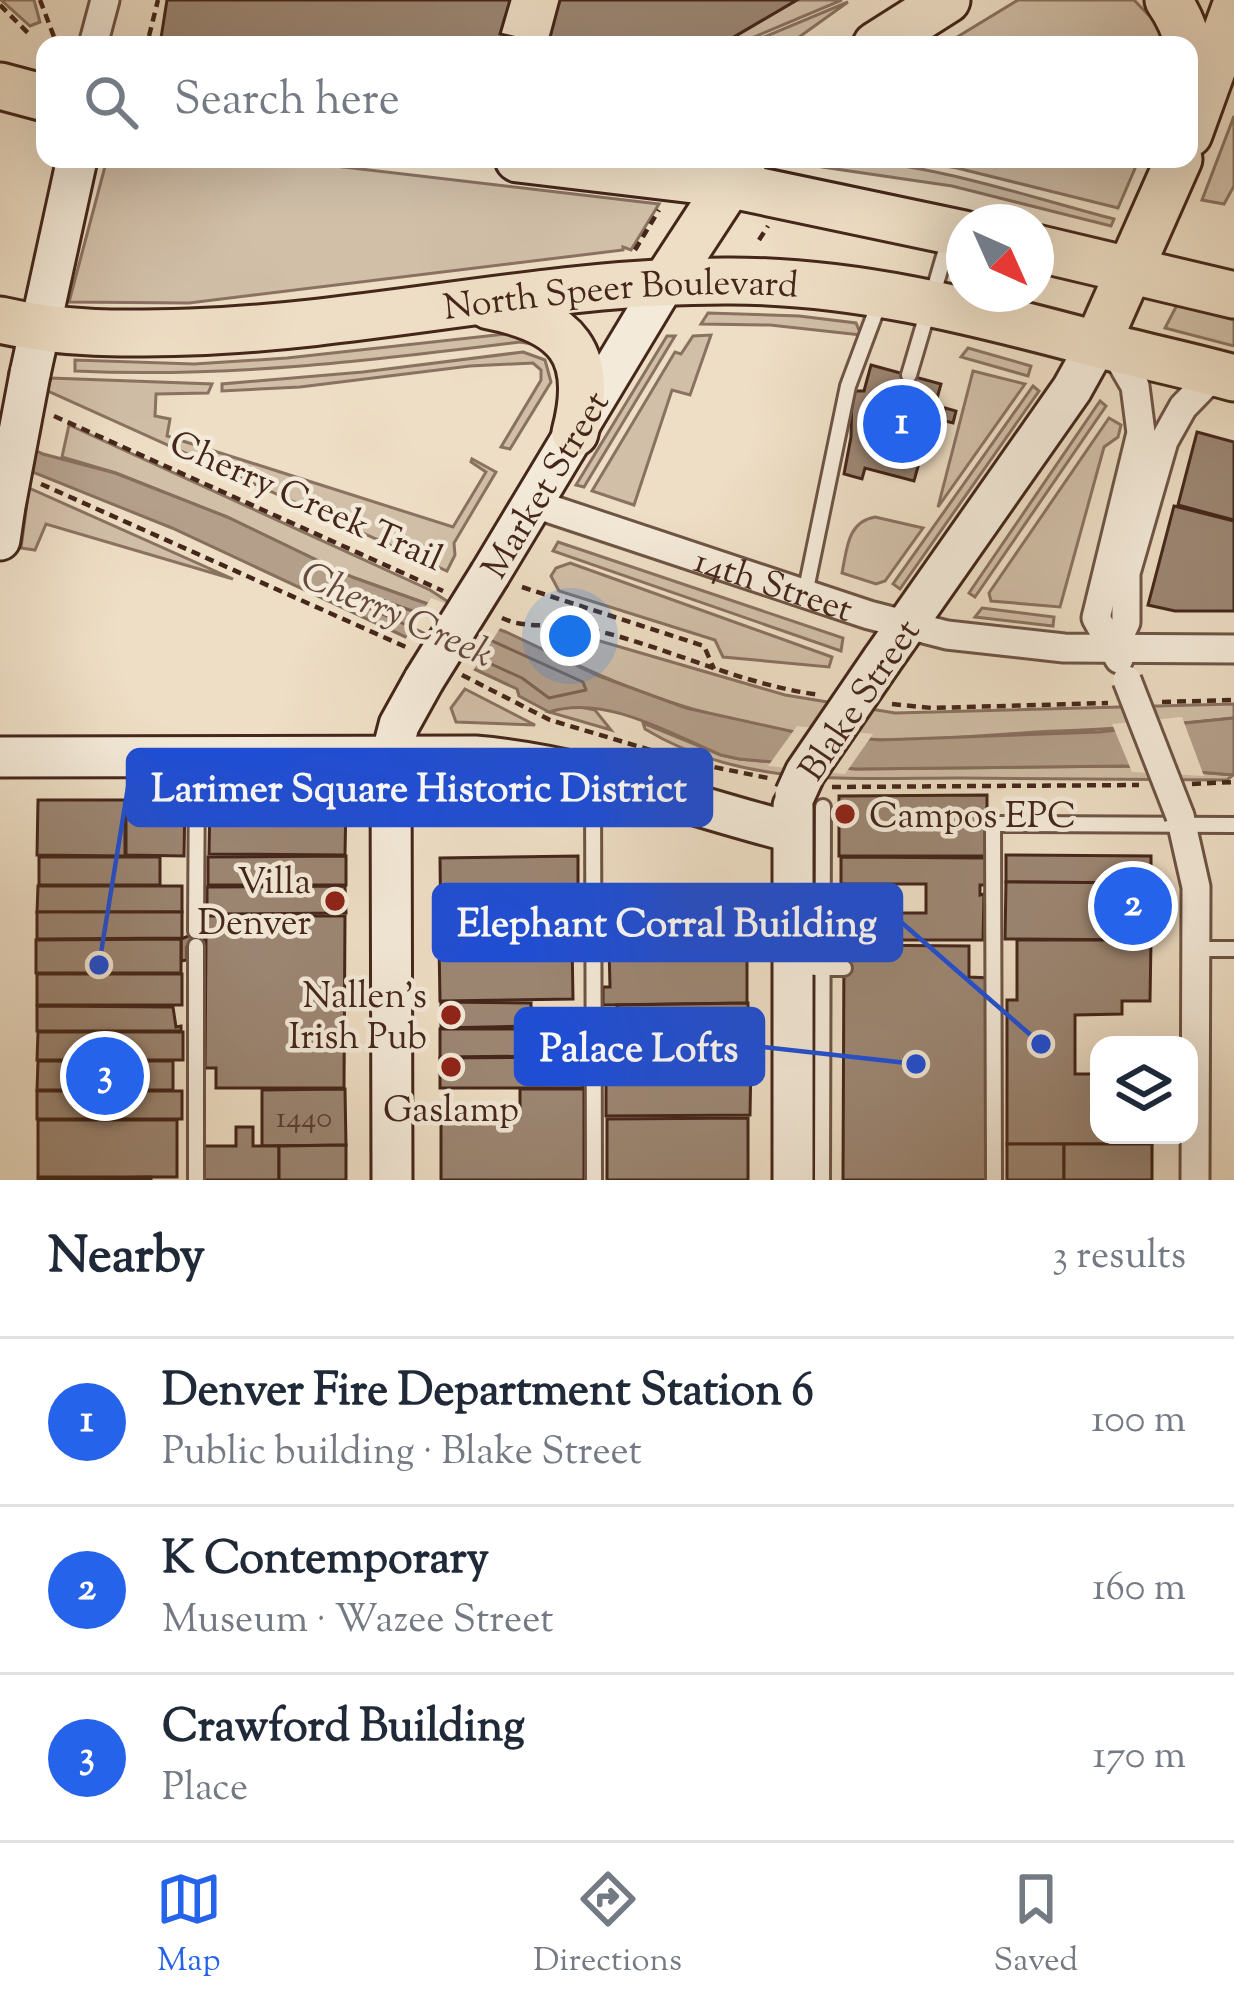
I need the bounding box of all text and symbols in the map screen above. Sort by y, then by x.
search box [36,36,1198,168]
icon: search [78,69,144,135]
text: Search here [174,70,400,135]
north arrow [946,204,1054,312]
street label: North Speer Boulevard [440,259,800,336]
pin: 1 [863,379,941,469]
street label: Market Street [471,382,624,590]
street label: Cherry Creek Trail [160,419,450,586]
street label: 14th Street [687,537,859,638]
water label: Cherry Creek [291,550,501,685]
your location [540,606,600,666]
street label: Blake Street [788,610,935,793]
callout: Larimer Square Historic District [128,750,711,825]
text: Larimer Square Historic District [151,764,687,820]
place label: Campos EPC [869,792,1076,844]
marker: Campos EPC [832,801,858,827]
place label: Villa Denver [197,858,311,951]
pin: 2 [1094,861,1172,951]
callout: Elephant Corral Building [434,885,901,960]
marker: Villa Denver [322,888,348,914]
text: Elephant Corral Building [457,899,877,955]
place label: Nallen's Irish Pub [289,972,427,1065]
marker: Nallen's Irish Pub [438,1002,464,1028]
callout: Palace Lofts [516,1009,763,1084]
text: Palace Lofts [540,1024,738,1080]
pin: 3 [66,1031,144,1121]
map controls [1090,1036,1198,1144]
button: layers [1090,1036,1198,1144]
marker: Gaslamp [438,1054,464,1080]
place label: Gaslamp [383,1086,519,1138]
house number: 1440 [276,1098,332,1141]
text: Nearby [48,1222,205,1295]
text: 3 results [1052,1230,1186,1286]
text: Denver Fire Department Station 6 [162,1361,814,1426]
text: 1 [80,1394,94,1450]
text: 100 m [1091,1394,1186,1450]
text: Public building · Blake Street [162,1426,642,1482]
text: K Contemporary [162,1529,489,1594]
text: 2 [78,1562,96,1618]
text: 160 m [1092,1562,1186,1618]
text: Museum · Wazee Street [162,1594,553,1650]
text: Crawford Building [162,1697,525,1762]
text: 3 [79,1730,95,1786]
text: 170 m [1093,1730,1186,1786]
text: Place [162,1762,248,1818]
tab: Map [156,1866,222,1986]
tab: Directions [533,1866,682,1986]
tab: Saved [994,1866,1078,1986]

